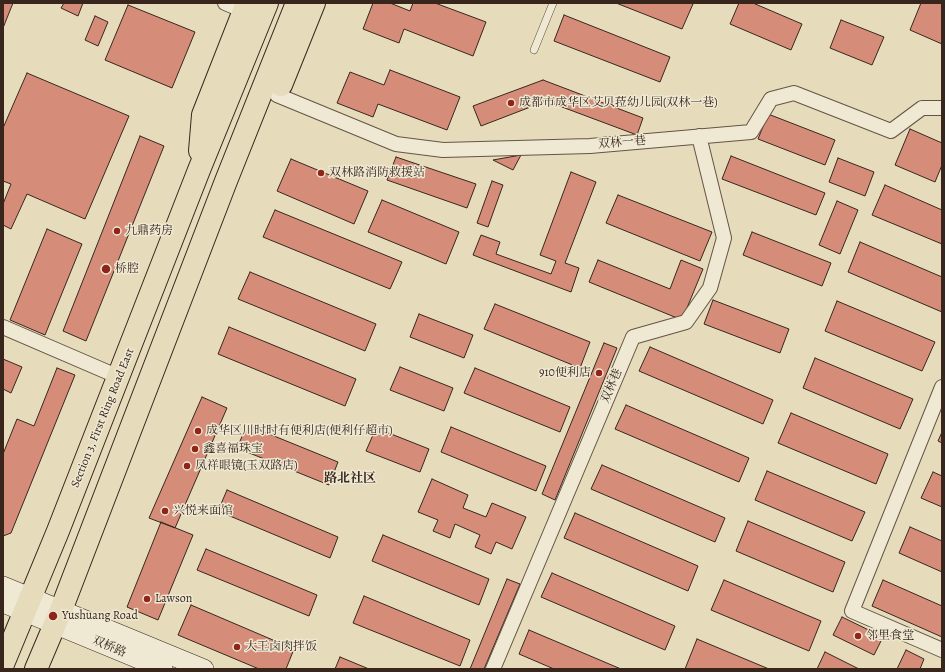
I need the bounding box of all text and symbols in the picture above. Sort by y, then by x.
place label: 成都市成华区艾贝菈幼儿园(双林一巷) [519,96,718,110]
marker: 成都市成华区艾贝菈幼儿园(双林一巷) [506,98,516,108]
street label: 双林一巷 [597,134,647,152]
place label: 双林路消防救援站 [329,166,425,180]
marker: 双林路消防救援站 [316,168,326,178]
place label: 九鼎药房 [125,224,173,238]
marker: 九鼎药房 [112,226,122,236]
place label: 桥腔 [115,262,139,276]
marker: 桥腔 [100,263,112,275]
street label: Section 3, First Ring Road East [68,346,138,490]
place label: 910便利店 [539,366,591,380]
street label: 双林巷 [598,367,626,405]
marker: 910便利店 [594,368,604,378]
place label: 成华区川时时有便利店(便利仔超市) [206,424,393,438]
marker: 成华区川时时有便利店(便利仔超市) [193,426,203,436]
place label: 鑫喜福珠宝 [203,442,263,456]
marker: 鑫喜福珠宝 [190,444,200,454]
place label: 凤祥眼镜(玉双路店) [195,459,298,473]
marker: 凤祥眼镜(玉双路店) [182,461,192,471]
district label: 路北社区 [324,471,376,487]
place label: 兴悦来面馆 [173,504,233,518]
marker: 兴悦来面馆 [160,506,170,516]
place label: Lawson [155,592,192,606]
marker: Lawson [142,594,152,604]
place label: Yushuang Road [62,609,138,623]
marker: Yushuang Road [47,610,59,622]
place label: 邻里食堂 [866,629,914,643]
marker: 邻里食堂 [853,631,863,641]
street label: 双桥路 [90,633,128,661]
place label: 大王卤肉拌饭 [245,640,317,654]
marker: 大王卤肉拌饭 [232,642,242,652]

